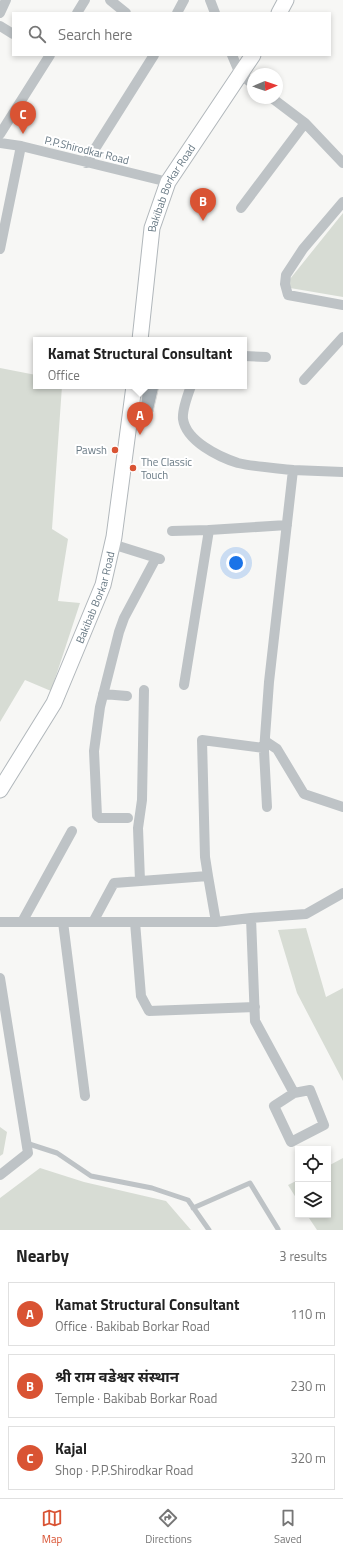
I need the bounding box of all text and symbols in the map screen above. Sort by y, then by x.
search box [12,12,331,56]
icon: search [26,23,48,45]
text: Search here [58,23,132,46]
north arrow [247,68,283,104]
pin: C [10,101,36,134]
street label: P.P.Shirodkar Road [43,132,131,168]
street label: Bakibab Borkar Road [144,141,199,233]
pin: B [190,188,216,221]
popup [33,337,247,389]
text: Kamat Structural Consultant [48,342,232,365]
text: Office [48,365,80,385]
pin: A [127,402,153,435]
place label: Pawsh [76,442,107,458]
marker: Pawsh [110,445,120,455]
place label: The Classic Touch [141,454,192,483]
marker: The Classic Touch [128,463,138,473]
street label: Bakibab Borkar Road [72,550,118,646]
your location [226,553,246,573]
map controls [295,1146,331,1218]
button: locate [295,1146,331,1182]
button: layers [295,1182,331,1218]
text: Nearby [16,1243,69,1269]
text: 3 results [279,1246,327,1266]
text: Kamat Structural Consultant [55,1293,240,1316]
text: A [26,1304,34,1324]
text: 110 m [290,1304,326,1324]
text: Office · Bakibab Borkar Road [55,1316,210,1336]
text: श्री राम वडेश्वर संस्थान [55,1365,179,1388]
text: B [26,1376,34,1396]
text: 230 m [290,1376,326,1396]
text: Temple · Bakibab Borkar Road [55,1388,217,1408]
text: Kajal [55,1437,87,1460]
text: C [26,1448,34,1468]
text: 320 m [290,1448,326,1468]
text: Shop · P.P.Shirodkar Road [55,1460,193,1480]
tab: Map [41,1507,63,1547]
tab: Directions [145,1507,192,1547]
tab: Saved [274,1507,302,1547]

